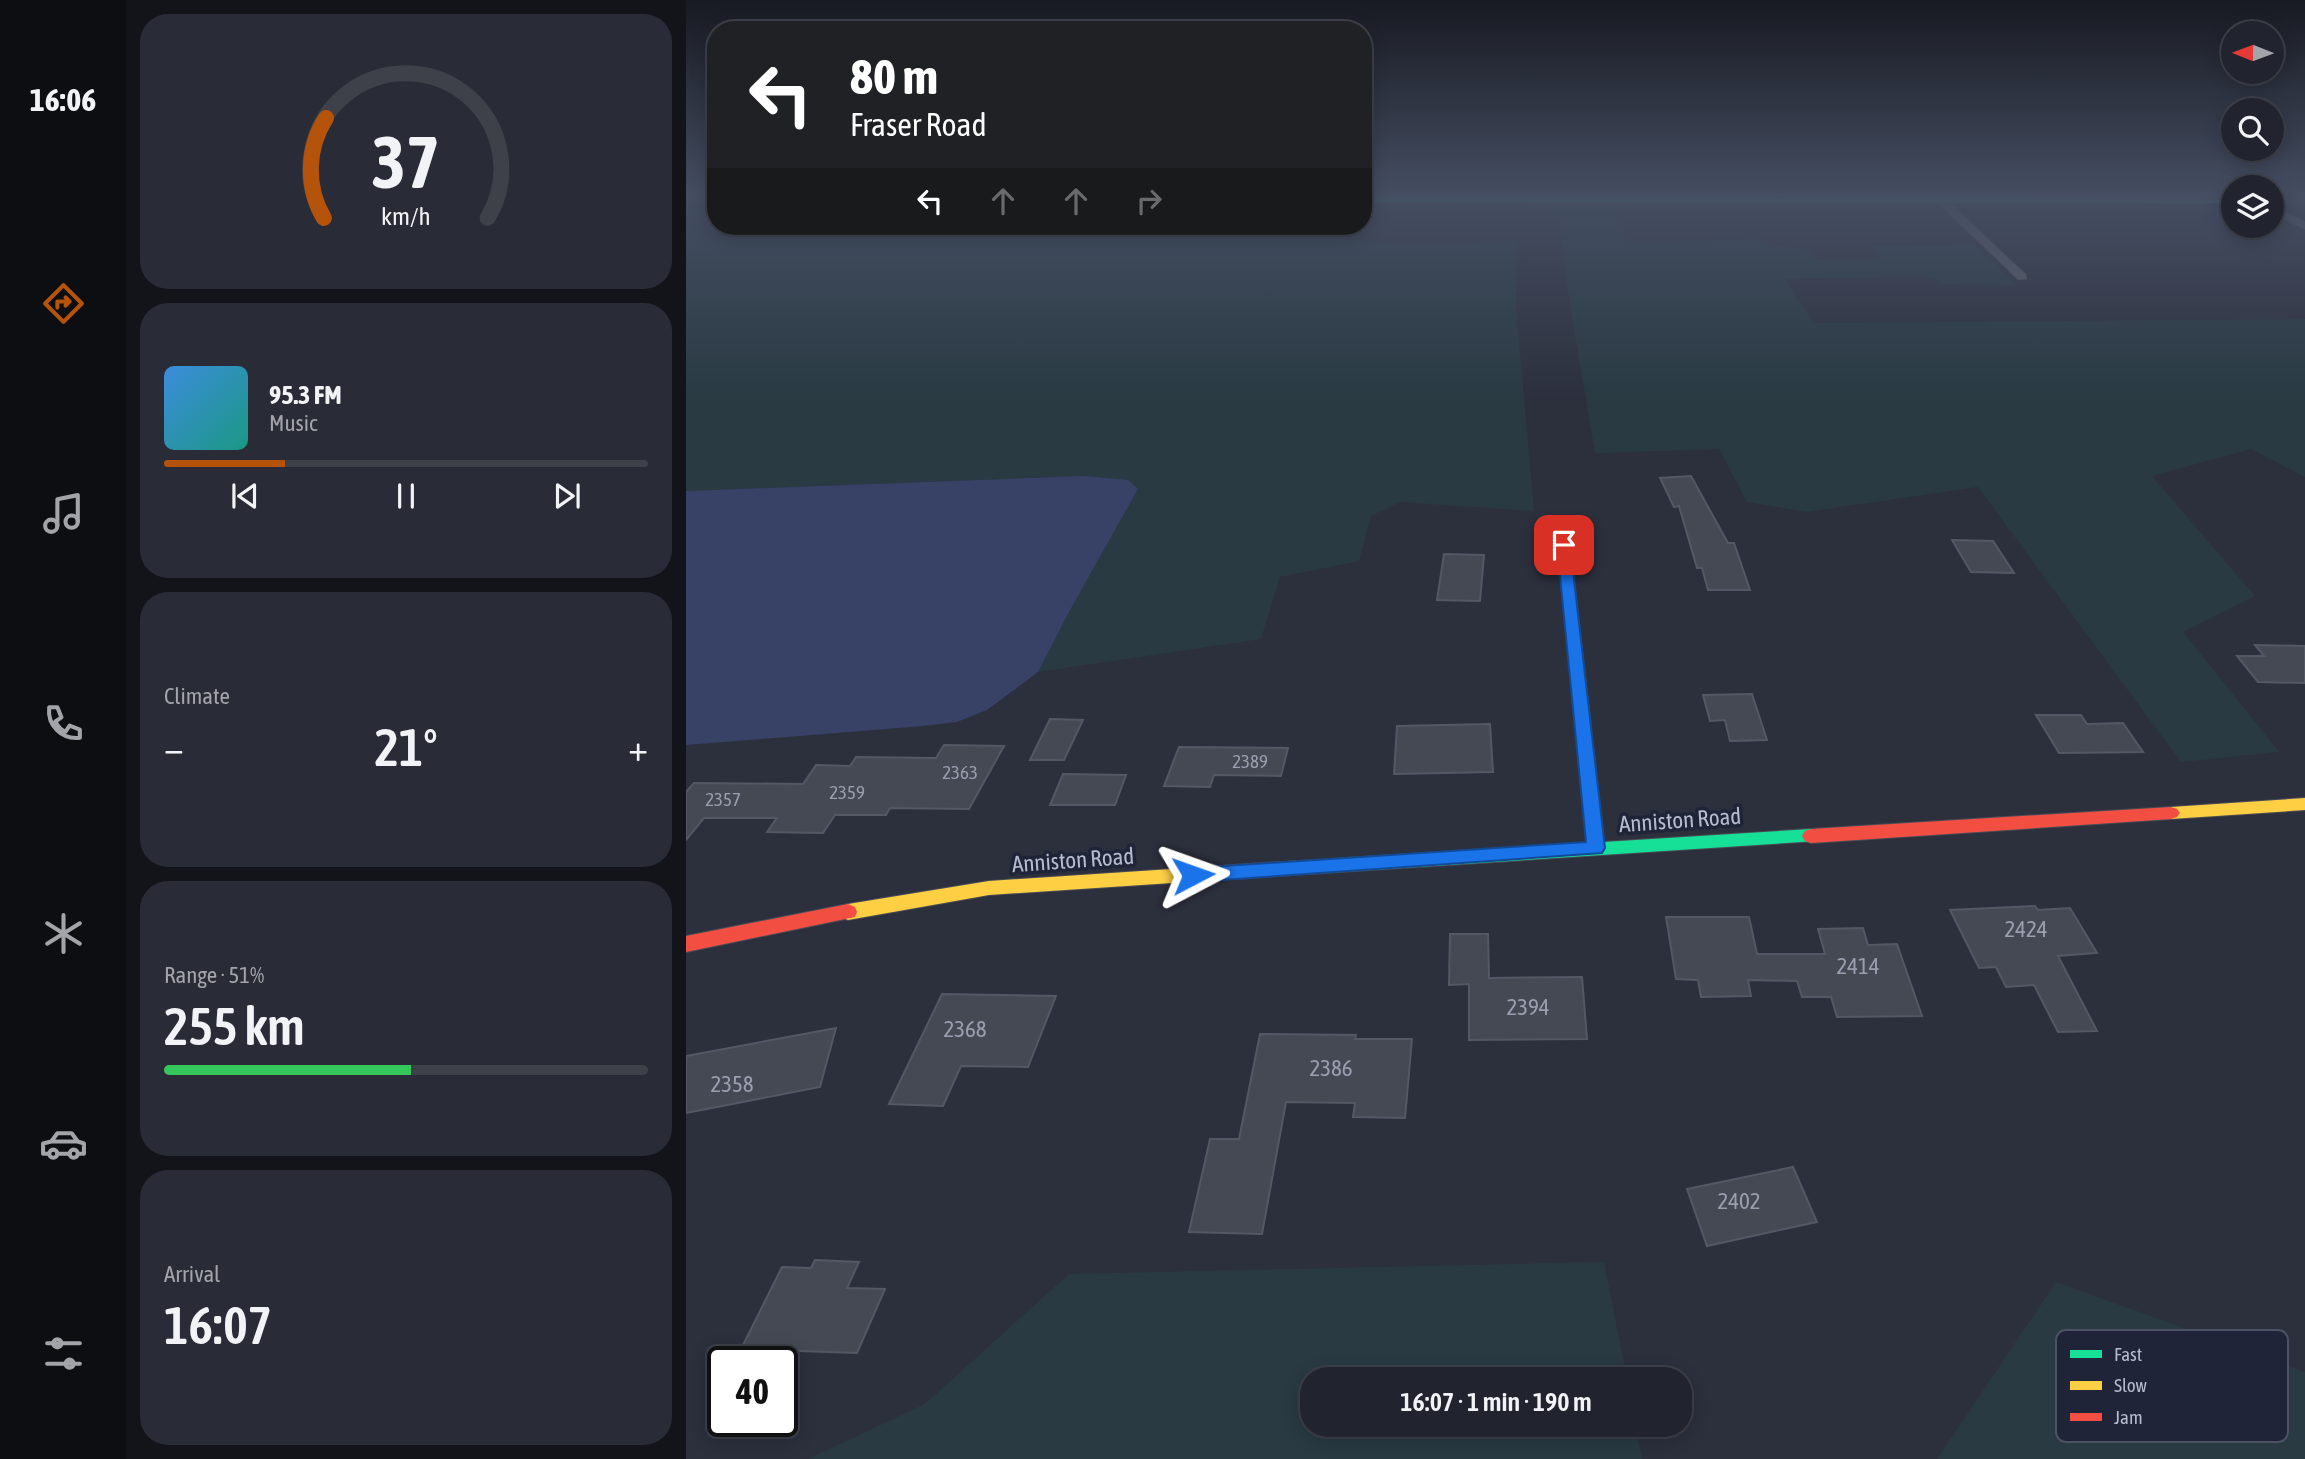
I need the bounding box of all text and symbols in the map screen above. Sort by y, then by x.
north arrow [2221,21,2284,84]
map controls [2221,21,2284,238]
text: 80 m [850,48,938,104]
icon: left [735,49,826,140]
text: 16:06 [30,81,96,118]
button: search [2221,98,2284,161]
text: Fraser Road [850,106,987,143]
text: 37 [372,120,440,203]
button: layers [2221,175,2284,238]
icon: left [911,182,949,220]
icon: ahead [984,182,1022,220]
icon: ahead [1057,182,1095,220]
icon: right [1130,182,1168,220]
text: km/h [381,201,431,229]
icon: directions [39,279,88,328]
text: 95.3 FM [269,380,342,410]
text: Music [269,410,317,436]
icon: previous [226,477,264,515]
icon: pause [387,477,425,515]
icon: next [548,477,586,515]
icon: music [39,489,88,538]
pin [1534,515,1594,575]
icon: arrive [1545,526,1583,564]
text: Climate [164,683,230,709]
icon: phone [39,699,88,748]
text: 21° [374,717,438,777]
text: − [164,726,184,769]
text: + [628,726,648,769]
house number: 2389 [1232,750,1268,772]
house number: 2363 [942,761,978,783]
house number: 2359 [829,781,865,803]
house number: 2357 [705,788,741,810]
street label: Anniston Road [1618,803,1742,837]
position arrow [1156,838,1230,912]
street label: Anniston Road [1011,843,1135,877]
icon: climate [39,909,88,958]
house number: 2424 [2004,916,2048,942]
house number: 2414 [1836,953,1880,979]
text: Range · 51% [164,962,264,988]
house number: 2394 [1506,994,1550,1020]
text: 255 km [164,996,305,1056]
house number: 2368 [943,1016,987,1042]
house number: 2386 [1309,1055,1353,1081]
house number: 2358 [710,1071,754,1097]
icon: car [39,1119,88,1168]
house number: 2402 [1717,1188,1761,1214]
text: Arrival [164,1261,220,1287]
text: 16:07 [164,1295,272,1355]
icon: filters [39,1329,88,1378]
legend [2056,1330,2288,1442]
text: Fast [2114,1343,2142,1365]
speed limit sign: 40 [707,1346,798,1437]
text: Slow [2114,1374,2148,1396]
text: 16:07 · 1 min · 190 m [1400,1387,1592,1417]
text: Jam [2114,1406,2143,1428]

